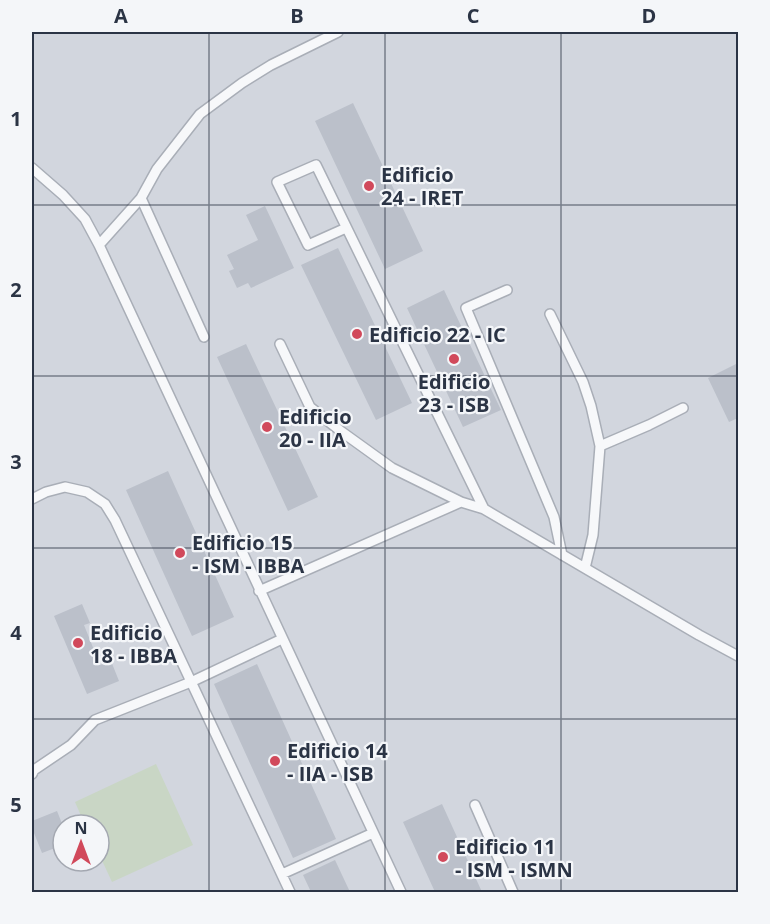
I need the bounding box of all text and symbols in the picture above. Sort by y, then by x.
text: A [114,2,128,29]
text: B [290,2,304,29]
text: C [467,2,480,29]
text: D [642,2,656,29]
text: 1 [10,105,22,132]
place label: Edificio 24 - IRET [381,161,464,211]
marker: Edificio 24 - IRET [362,179,376,193]
text: 2 [10,276,22,303]
place label: Edificio 22 - IC [369,321,506,348]
marker: Edificio 22 - IC [350,327,364,341]
marker: Edificio 23 - ISB [447,352,461,366]
place label: Edificio 23 - ISB [418,368,490,418]
place label: Edificio 20 - IIA [279,403,352,453]
marker: Edificio 20 - IIA [260,420,274,434]
text: 3 [10,448,22,475]
place label: Edificio 15 - ISM - IBBA [192,529,304,579]
marker: Edificio 15 - ISM - IBBA [173,546,187,560]
text: 4 [10,619,22,646]
place label: Edificio 18 - IBBA [90,619,177,669]
marker: Edificio 18 - IBBA [71,636,85,650]
place label: Edificio 14 - IIA - ISB [287,737,388,787]
marker: Edificio 14 - IIA - ISB [268,754,282,768]
text: 5 [10,791,22,818]
north arrow [51,813,111,873]
text: N [74,817,88,839]
place label: Edificio 11 - ISM - ISMN [455,833,573,883]
marker: Edificio 11 - ISM - ISMN [436,850,450,864]

